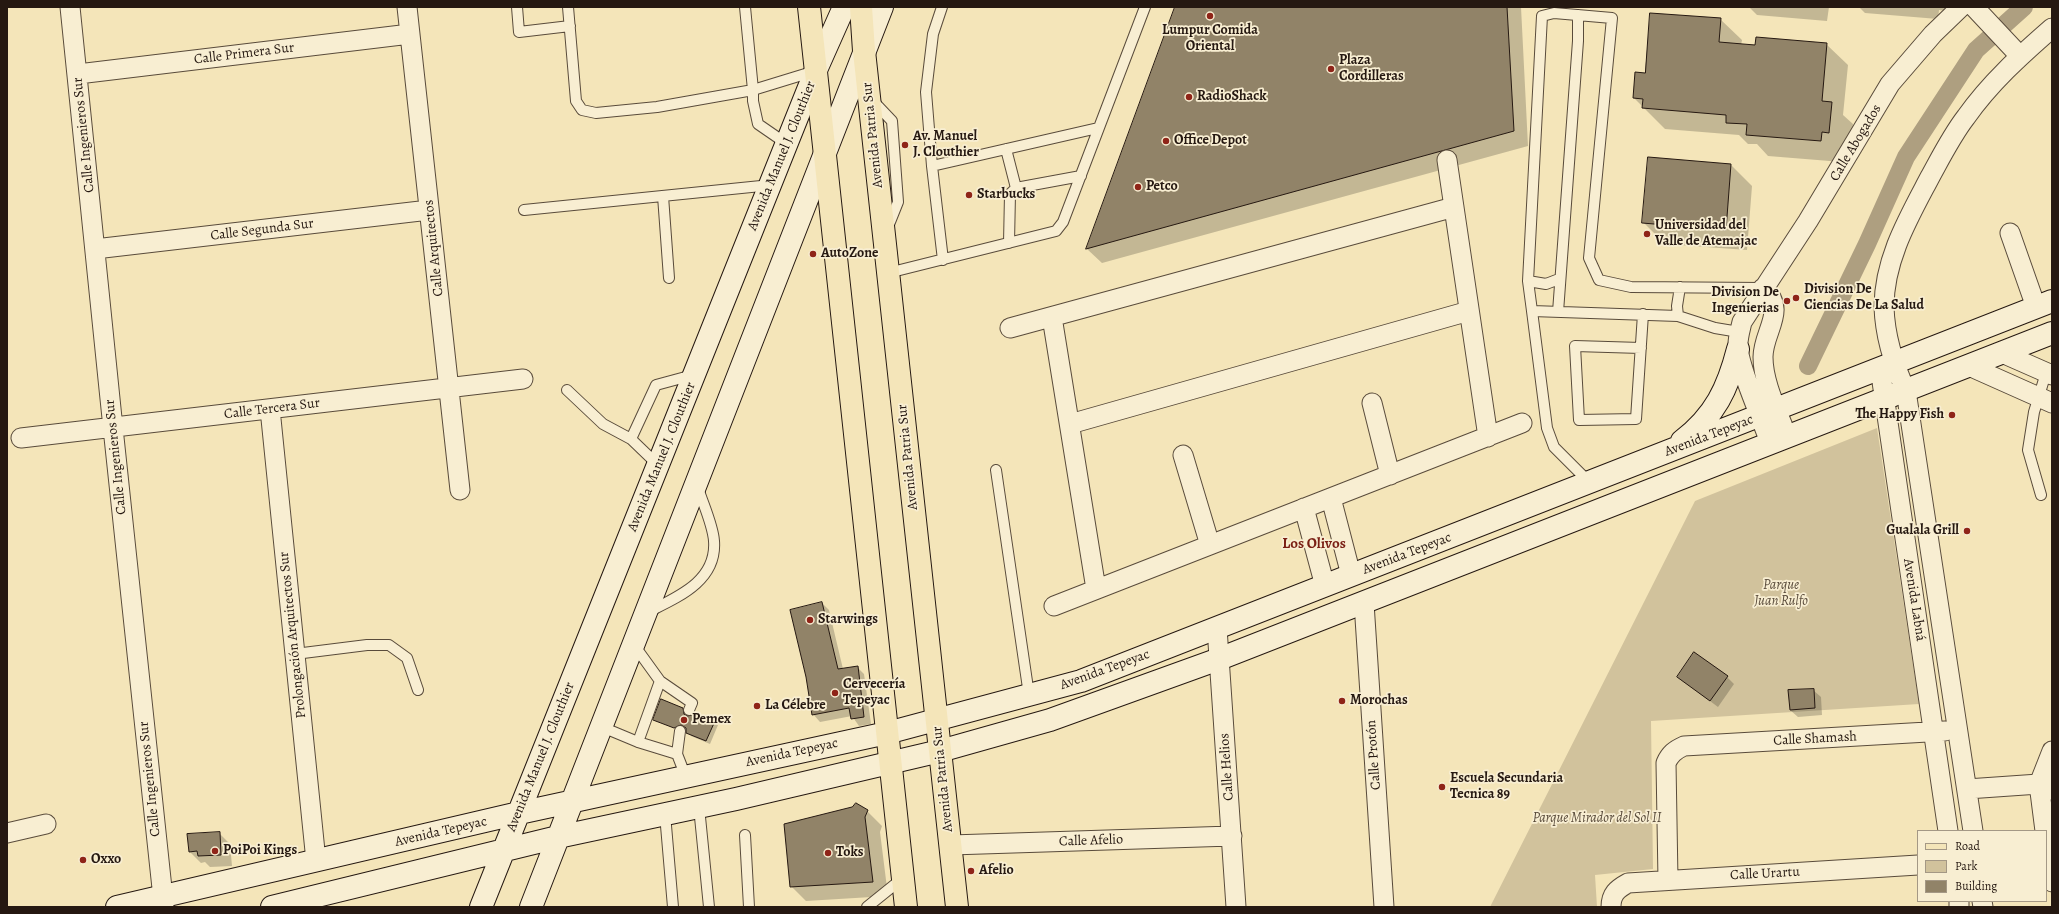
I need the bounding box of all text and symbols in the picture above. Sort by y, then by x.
marker: Lumpur Comida Oriental [1205,11,1215,21]
place label: Lumpur Comida Oriental [1162,23,1258,56]
street label: Calle Primera Sur [193,40,295,68]
place label: Plaza Cordilleras [1339,53,1404,86]
marker: Plaza Cordilleras [1326,64,1336,74]
street label: Calle Ingenieros Sur [70,77,98,193]
street label: Avenida Manuel J. Clouthier [744,79,820,233]
street label: Avenida Patria Sur [859,81,887,189]
place label: RadioShack [1197,89,1266,105]
marker: RadioShack [1184,92,1194,102]
street label: Calle Abogados [1826,102,1886,184]
place label: Av. Manuel J. Clouthier [913,129,979,162]
place label: Office Depot [1174,133,1247,149]
marker: Office Depot [1161,136,1171,146]
marker: Av. Manuel J. Clouthier [900,140,910,150]
place label: Petco [1146,179,1178,195]
marker: Petco [1133,182,1143,192]
place label: Starbucks [977,187,1035,203]
marker: Starbucks [964,190,974,200]
street label: Calle Arquitectos [421,199,447,297]
street label: Calle Segunda Sur [209,215,315,245]
place label: Universidad del Valle de Atemajac [1655,218,1757,250]
marker: Universidad del Valle de Atemajac [1642,229,1652,239]
place label: AutoZone [821,246,879,262]
marker: AutoZone [808,249,818,259]
place label: Division De Ciencias De La Salud [1804,282,1924,314]
place label: Division De Ingenierias [1711,285,1779,318]
marker: Division De Ciencias De La Salud [1791,293,1801,303]
marker: Division De Ingenierias [1782,296,1792,306]
street label: Avenida Manuel J. Clouthier [624,380,700,534]
street label: Calle Tercera Sur [223,395,321,423]
street label: Calle Ingenieros Sur [102,399,130,515]
street label: Avenida Patria Sur [894,403,922,511]
place label: The Happy Fish [1855,407,1944,423]
marker: The Happy Fish [1947,410,1957,420]
street label: Avenida Tepeyac [1662,411,1756,461]
place label: Gualala Grill [1886,523,1959,539]
marker: Gualala Grill [1962,526,1972,536]
street label: Avenida Tepeyac [1360,529,1454,579]
district label: Los Olivos [1282,535,1346,553]
street label: Prolongación Arquitectos Sur [276,551,310,719]
street label: Avenida Labná [1899,557,1929,643]
park label: Parque Juan Rulfo [1754,578,1808,610]
place label: Starwings [818,612,878,628]
marker: Starwings [805,615,815,625]
street label: Avenida Tepeyac [1058,646,1152,694]
place label: Cervecería Tepeyac [843,677,906,710]
street label: Avenida Manuel J. Clouthier [503,680,579,834]
marker: Cervecería Tepeyac [830,688,840,698]
place label: Morochas [1350,693,1408,709]
marker: Morochas [1337,696,1347,706]
place label: La Célebre [765,698,826,714]
marker: La Célebre [752,701,762,711]
place label: Pemex [692,712,731,728]
marker: Pemex [679,715,689,725]
street label: Calle Protón [1363,719,1385,791]
street label: Calle Ingenieros Sur [136,721,164,837]
street label: Avenida Patria Sur [929,725,957,833]
street label: Calle Shamash [1773,728,1857,750]
street label: Calle Helios [1216,733,1238,801]
street label: Avenida Tepeyac [744,735,840,771]
place label: Escuela Secundaria Tecnica 89 [1450,771,1563,804]
marker: Escuela Secundaria Tecnica 89 [1437,782,1447,792]
park label: Parque Mirador del Sol II [1532,811,1662,827]
street label: Avenida Tepeyac [393,813,489,851]
legend [1917,830,2047,902]
street label: Calle Afelio [1059,831,1123,851]
text: Road [1955,838,1980,854]
place label: PoiPoi Kings [223,843,297,859]
place label: Toks [836,845,863,861]
marker: PoiPoi Kings [210,846,220,856]
marker: Toks [823,848,833,858]
place label: Oxxo [91,852,121,868]
marker: Oxxo [78,855,88,865]
text: Park [1955,858,1978,874]
place label: Afelio [979,863,1014,879]
street label: Calle Urartu [1730,864,1800,884]
marker: Afelio [966,866,976,876]
text: Building [1955,878,1997,894]

